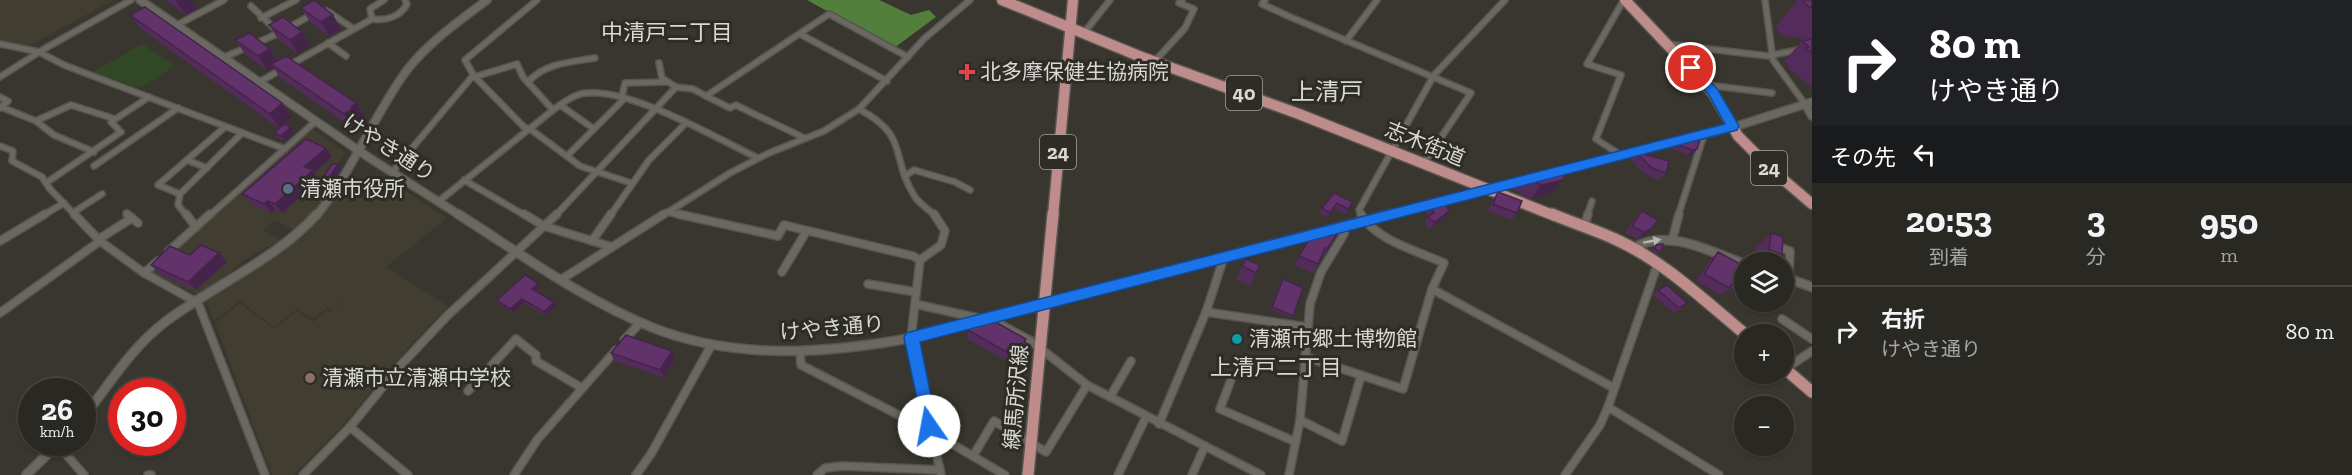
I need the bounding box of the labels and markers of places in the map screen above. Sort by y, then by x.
pin [1665,42,1716,93]
place label: 北多摩保健生協病院 [980,59,1169,84]
marker: 北多摩保健生協病院 [958,63,976,81]
place label: 清瀬市役所 [300,176,405,201]
marker: 清瀬市役所 [281,182,295,196]
place label: 清瀬市郷土博物館 [1249,326,1417,351]
marker: 清瀬市郷土博物館 [1230,332,1244,346]
place label: 清瀬市立清瀬中学校 [322,365,511,390]
marker: 清瀬市立清瀬中学校 [303,371,317,385]

